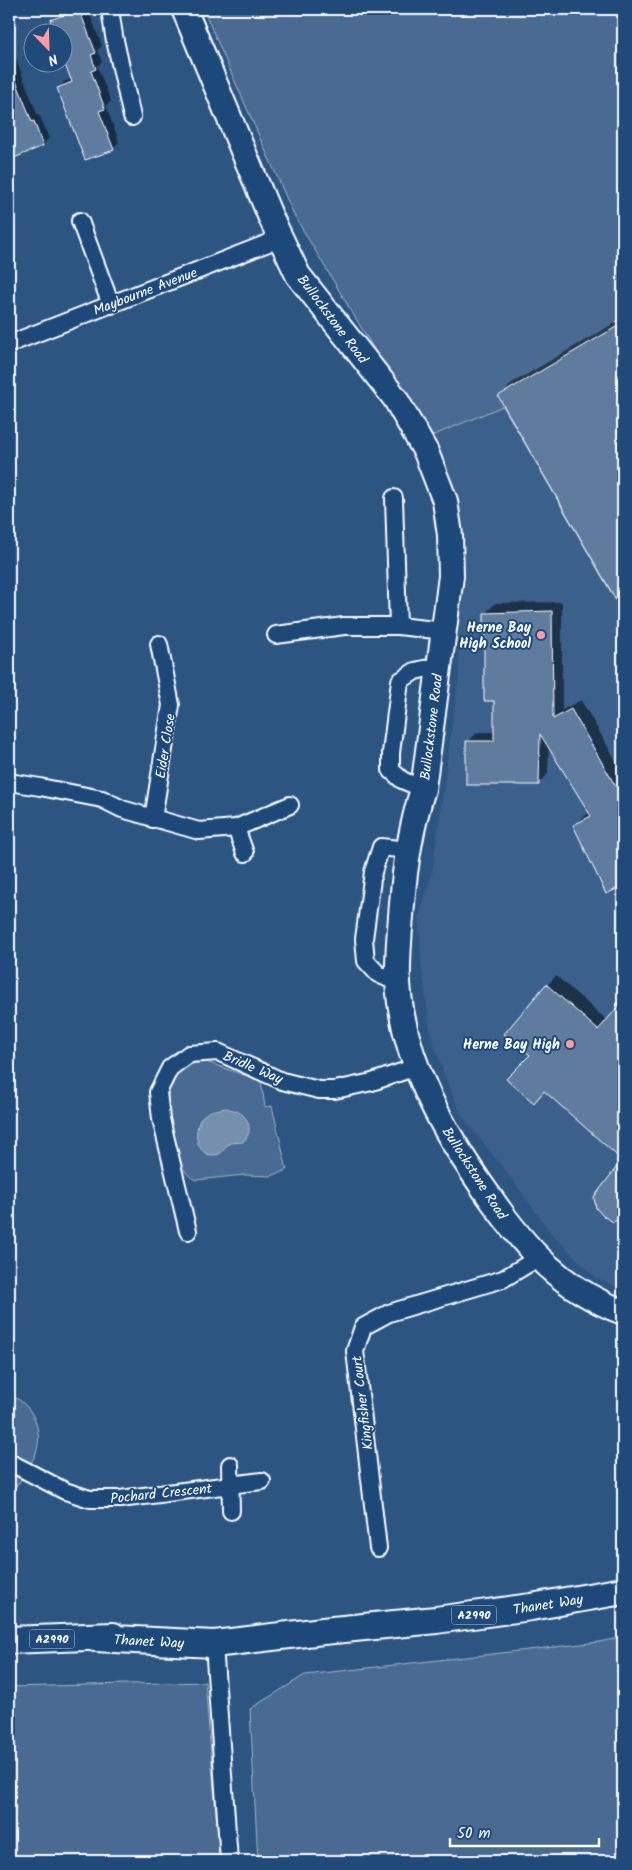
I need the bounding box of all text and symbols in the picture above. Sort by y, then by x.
north arrow [22,22,72,72]
text: N [44,47,61,71]
street label: Maybourne Avenue [90,262,201,322]
street label: Bullockstone Road [291,270,374,370]
place label: Herne Bay High School [459,617,532,655]
marker: Herne Bay High School [535,629,547,641]
street label: Bullockstone Road [415,672,450,781]
street label: Eider Close [150,711,182,780]
place label: Herne Bay High [463,1034,560,1056]
marker: Herne Bay High [564,1038,576,1050]
street label: Bridle Way [219,1045,286,1091]
street label: Bullockstone Road [436,1123,513,1225]
street label: Kingfisher Court [346,1354,380,1451]
street label: Pochard Crescent [109,1478,214,1510]
street label: Thanet Way [512,1589,585,1621]
road number: A2990 [452,1606,496,1624]
street label: Thanet Way [113,1629,185,1655]
road number: A2990 [30,1630,74,1648]
scale bar [450,1815,598,1847]
text: 50 m [457,1822,491,1846]

